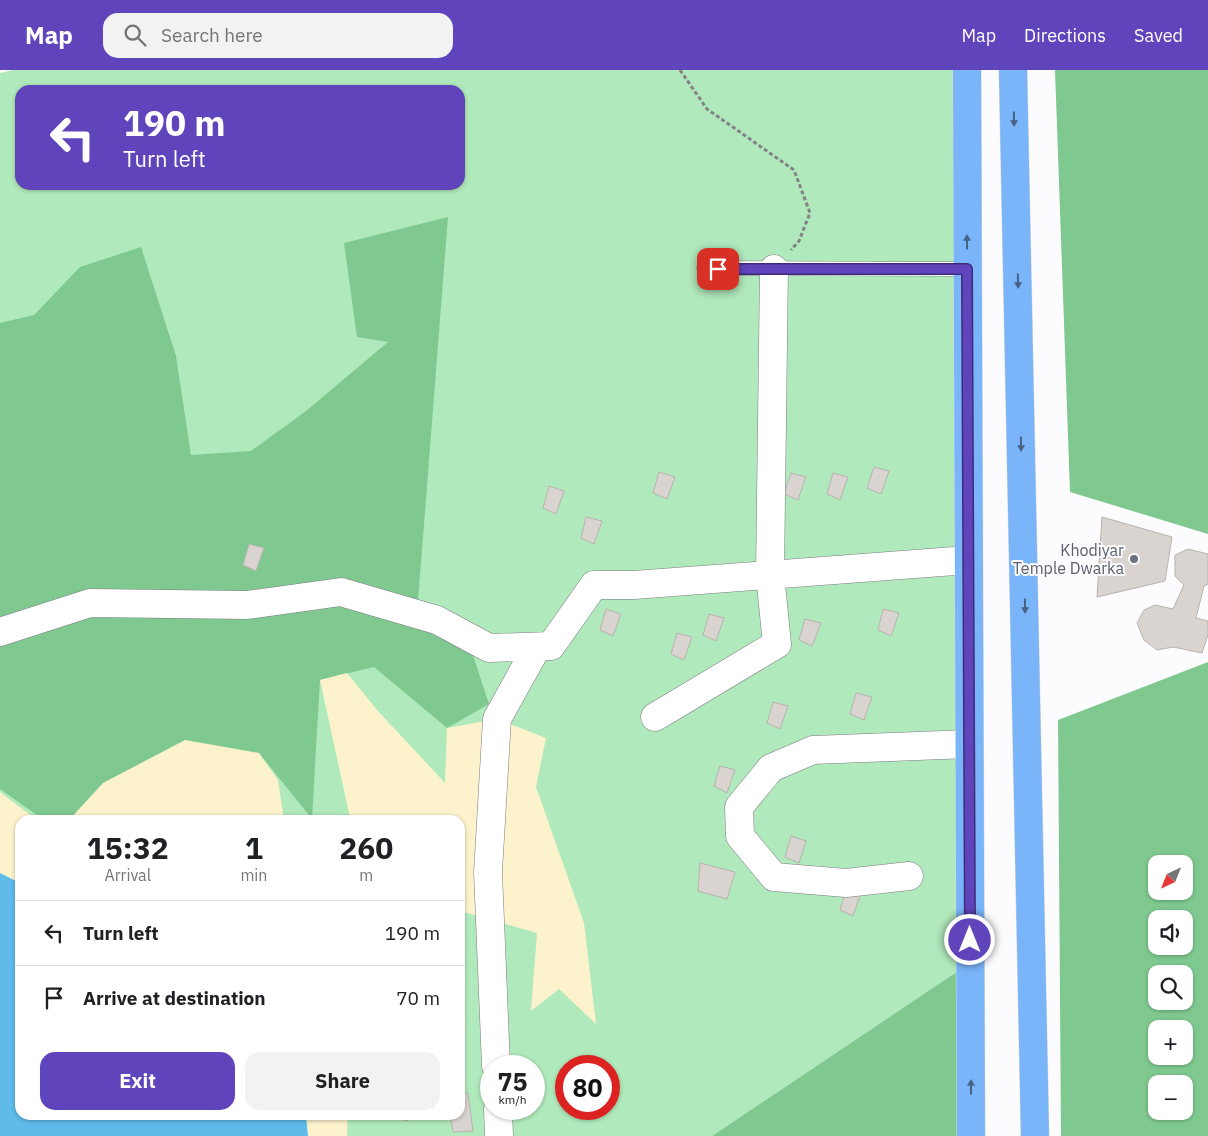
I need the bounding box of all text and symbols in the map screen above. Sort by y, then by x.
search box [103,13,453,58]
text: Map [25,19,73,51]
icon: search [121,21,149,49]
text: Search here [161,23,263,47]
text: Map [961,24,996,47]
text: Directions [1024,24,1106,47]
text: Saved [1134,24,1183,47]
text: 190 m [123,100,226,146]
icon: left [40,105,105,170]
one-way arrow [1010,111,1018,127]
text: Turn left [123,144,206,173]
one-way arrow [963,234,971,250]
pin [697,248,739,290]
icon: arrive [704,255,732,283]
one-way arrow [1014,273,1022,289]
one-way arrow [1018,436,1026,452]
place label: Khodiyar Temple Dwarka [1013,540,1124,578]
marker: Khodiyar Temple Dwarka [1128,553,1140,565]
one-way arrow [1021,598,1029,614]
text: 15:32 [87,828,169,867]
text: 1 [245,828,263,867]
text: 260 [339,828,393,867]
north arrow [1148,855,1192,900]
map controls [1148,855,1193,1120]
text: Arrival [104,865,151,885]
text: min [240,865,267,885]
text: m [359,865,373,885]
button: sound [1148,910,1193,955]
position arrow [943,913,995,965]
icon: left [40,919,68,947]
text: Turn left [83,921,159,945]
text: 190 m [385,921,440,945]
button: search [1148,965,1193,1010]
icon: arrive [40,984,68,1012]
text: Arrive at destination [83,986,266,1010]
text: 70 m [396,986,440,1010]
button: + [1148,1020,1193,1065]
button: Exit [40,1052,235,1110]
button: Share [245,1052,440,1110]
speed limit sign: 80 [555,1055,620,1120]
text: 75 [497,1065,528,1098]
button: − [1148,1075,1193,1120]
one-way arrow [967,1079,975,1095]
text: km/h [498,1092,527,1107]

